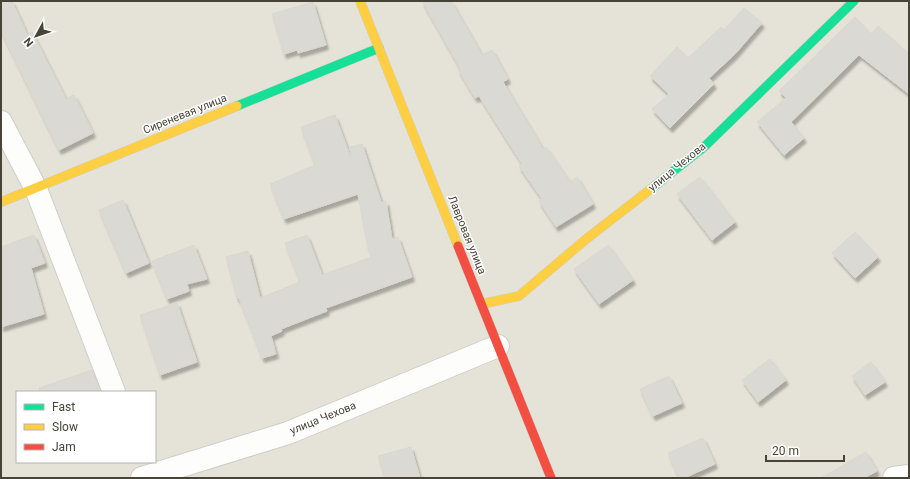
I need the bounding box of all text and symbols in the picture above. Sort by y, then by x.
north arrow [16,16,56,56]
text: N [21,35,36,49]
street label: Сиреневая улица [141,91,229,137]
street label: улица Чехова [646,140,708,194]
street label: Лавровая улица [445,194,489,276]
legend [16,391,156,463]
street label: улица Чехова [288,399,358,437]
text: Fast [52,400,75,414]
text: Slow [52,420,78,434]
scale bar [766,437,844,463]
text: Jam [52,440,76,454]
text: 20 m [772,444,799,458]

